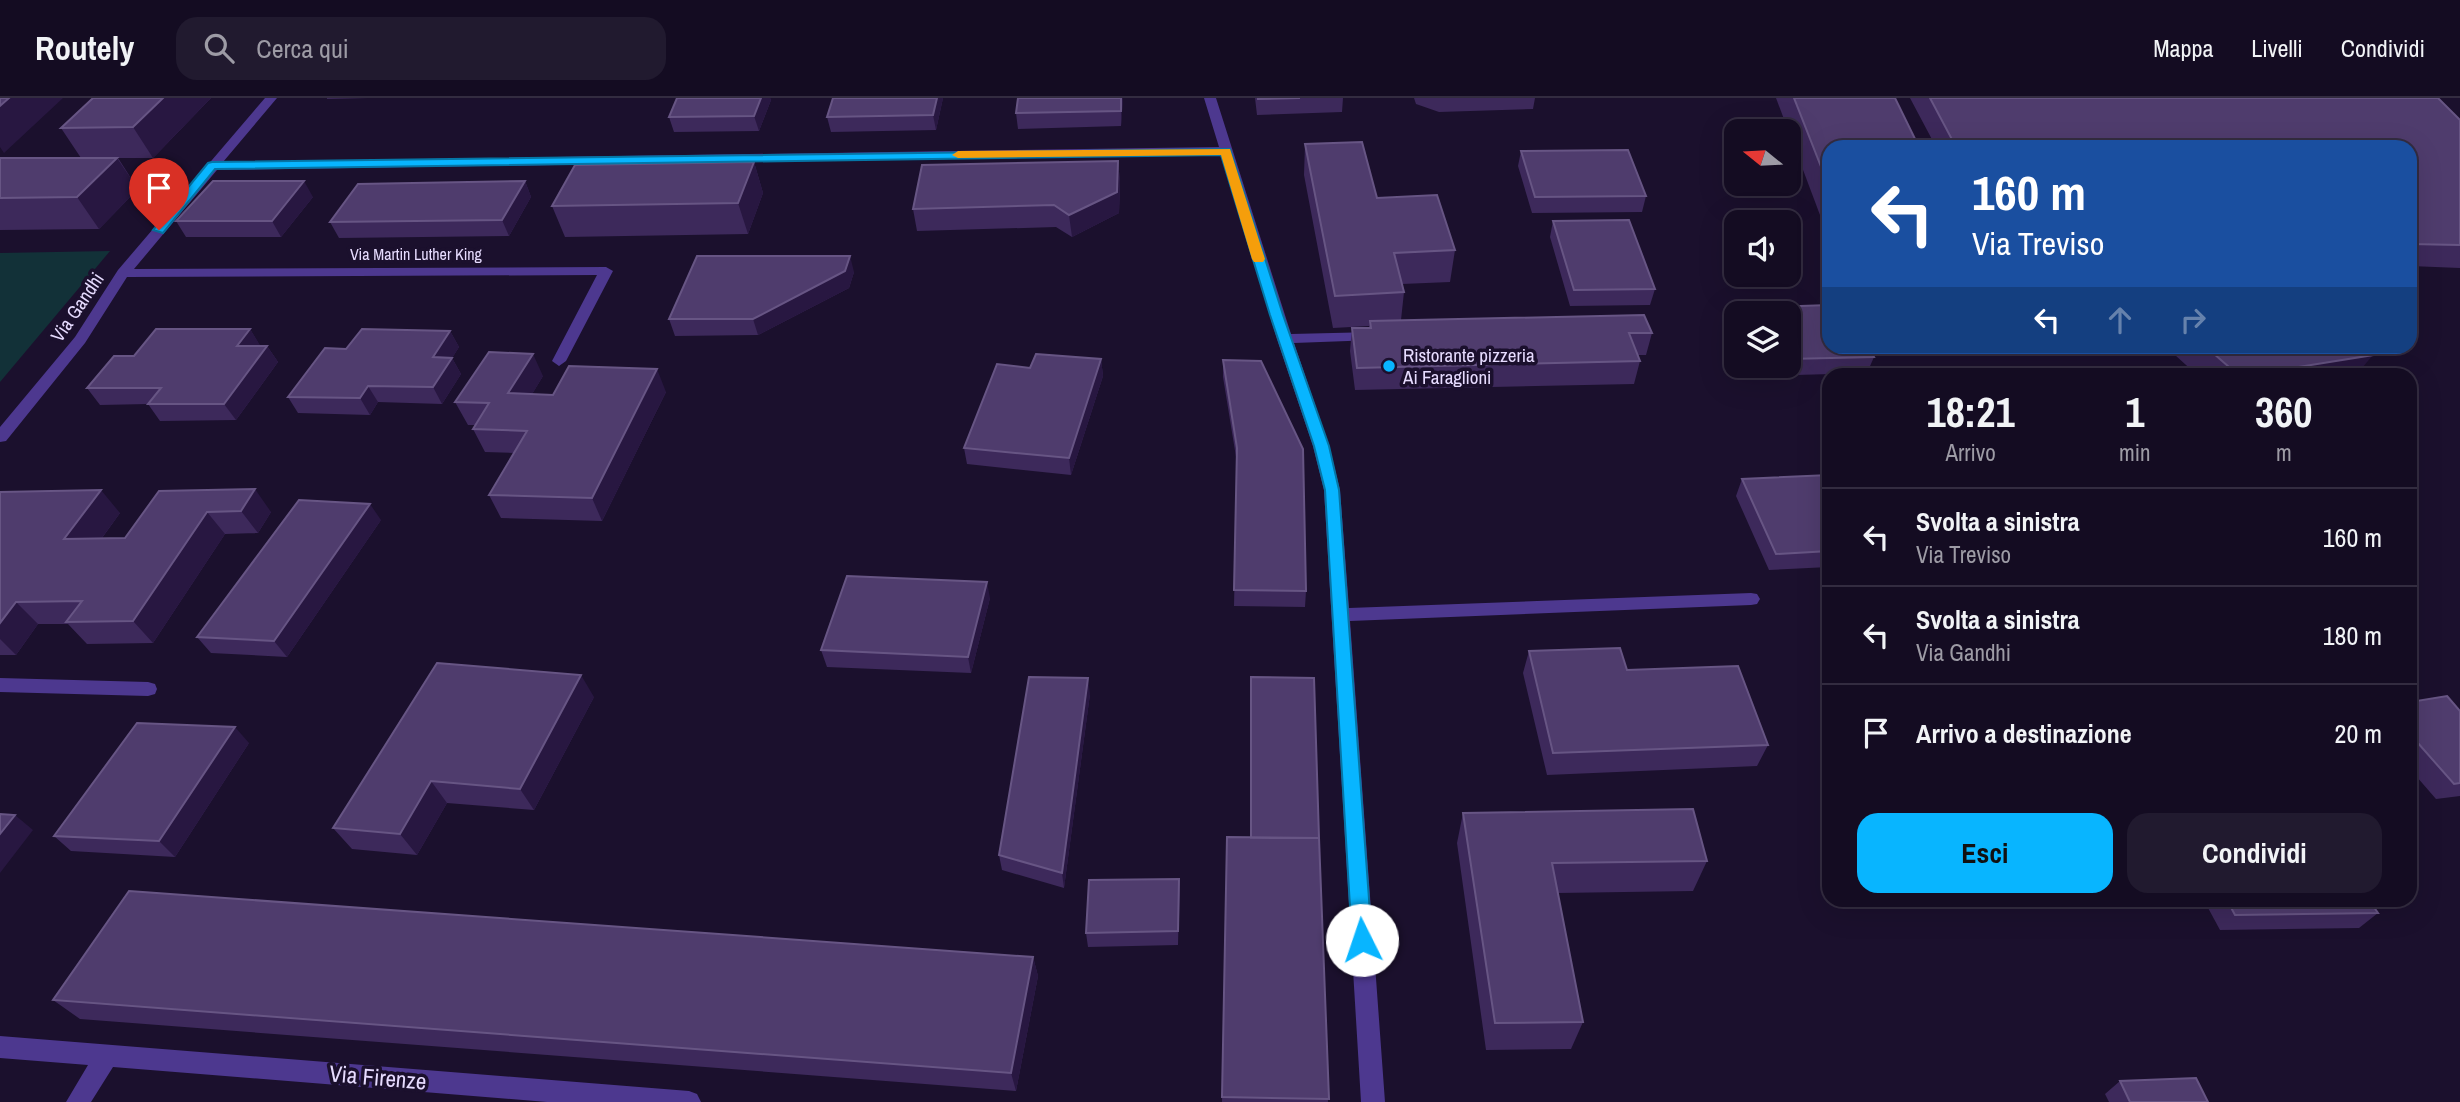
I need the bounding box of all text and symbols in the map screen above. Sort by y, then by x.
search box [176,17,666,80]
text: Routely [35,26,134,70]
icon: search [200,29,238,67]
text: Cerca qui [256,31,349,66]
text: Mappa [2153,32,2213,64]
text: Livelli [2251,32,2303,64]
text: Condividi [2341,32,2425,64]
north arrow [1724,119,1801,196]
map controls [1724,119,1801,378]
pin [129,158,189,230]
text: 160 m [1972,159,2086,225]
icon: left [1857,168,1948,259]
icon: arrive [140,169,178,207]
button: sound [1724,210,1801,287]
text: Via Treviso [1972,222,2104,265]
street label: Via Martin Luther King [350,243,483,265]
street label: Via Gandhi [44,267,110,347]
button: layers [1724,301,1801,378]
icon: left [2028,301,2066,339]
icon: ahead [2101,301,2139,339]
icon: right [2174,301,2212,339]
place label: Ristorante pizzeria Ai Faraglioni [1402,342,1535,390]
marker: Ristorante pizzeria Ai Faraglioni [1381,358,1397,374]
text: 18:21 [1927,384,2015,440]
text: 1 [2125,384,2144,440]
text: 360 [2255,384,2313,440]
text: Arrivo [1945,437,1996,468]
text: min [2119,437,2151,468]
text: m [2276,437,2292,468]
text: Svolta a sinistra [1916,504,2080,539]
icon: left [1857,518,1895,556]
text: 160 m [2323,520,2382,555]
text: Via Treviso [1916,539,2011,570]
text: Svolta a sinistra [1916,602,2080,637]
icon: left [1857,616,1895,654]
text: 180 m [2323,618,2382,653]
text: Via Gandhi [1916,637,2011,668]
icon: arrive [1857,714,1895,752]
text: Arrivo a destinazione [1916,716,2132,751]
text: 20 m [2335,716,2382,751]
button: Esci [1857,813,2113,893]
button: Condividi [2127,813,2382,893]
position arrow [1325,903,1399,977]
street label: Via Firenze [328,1057,428,1097]

